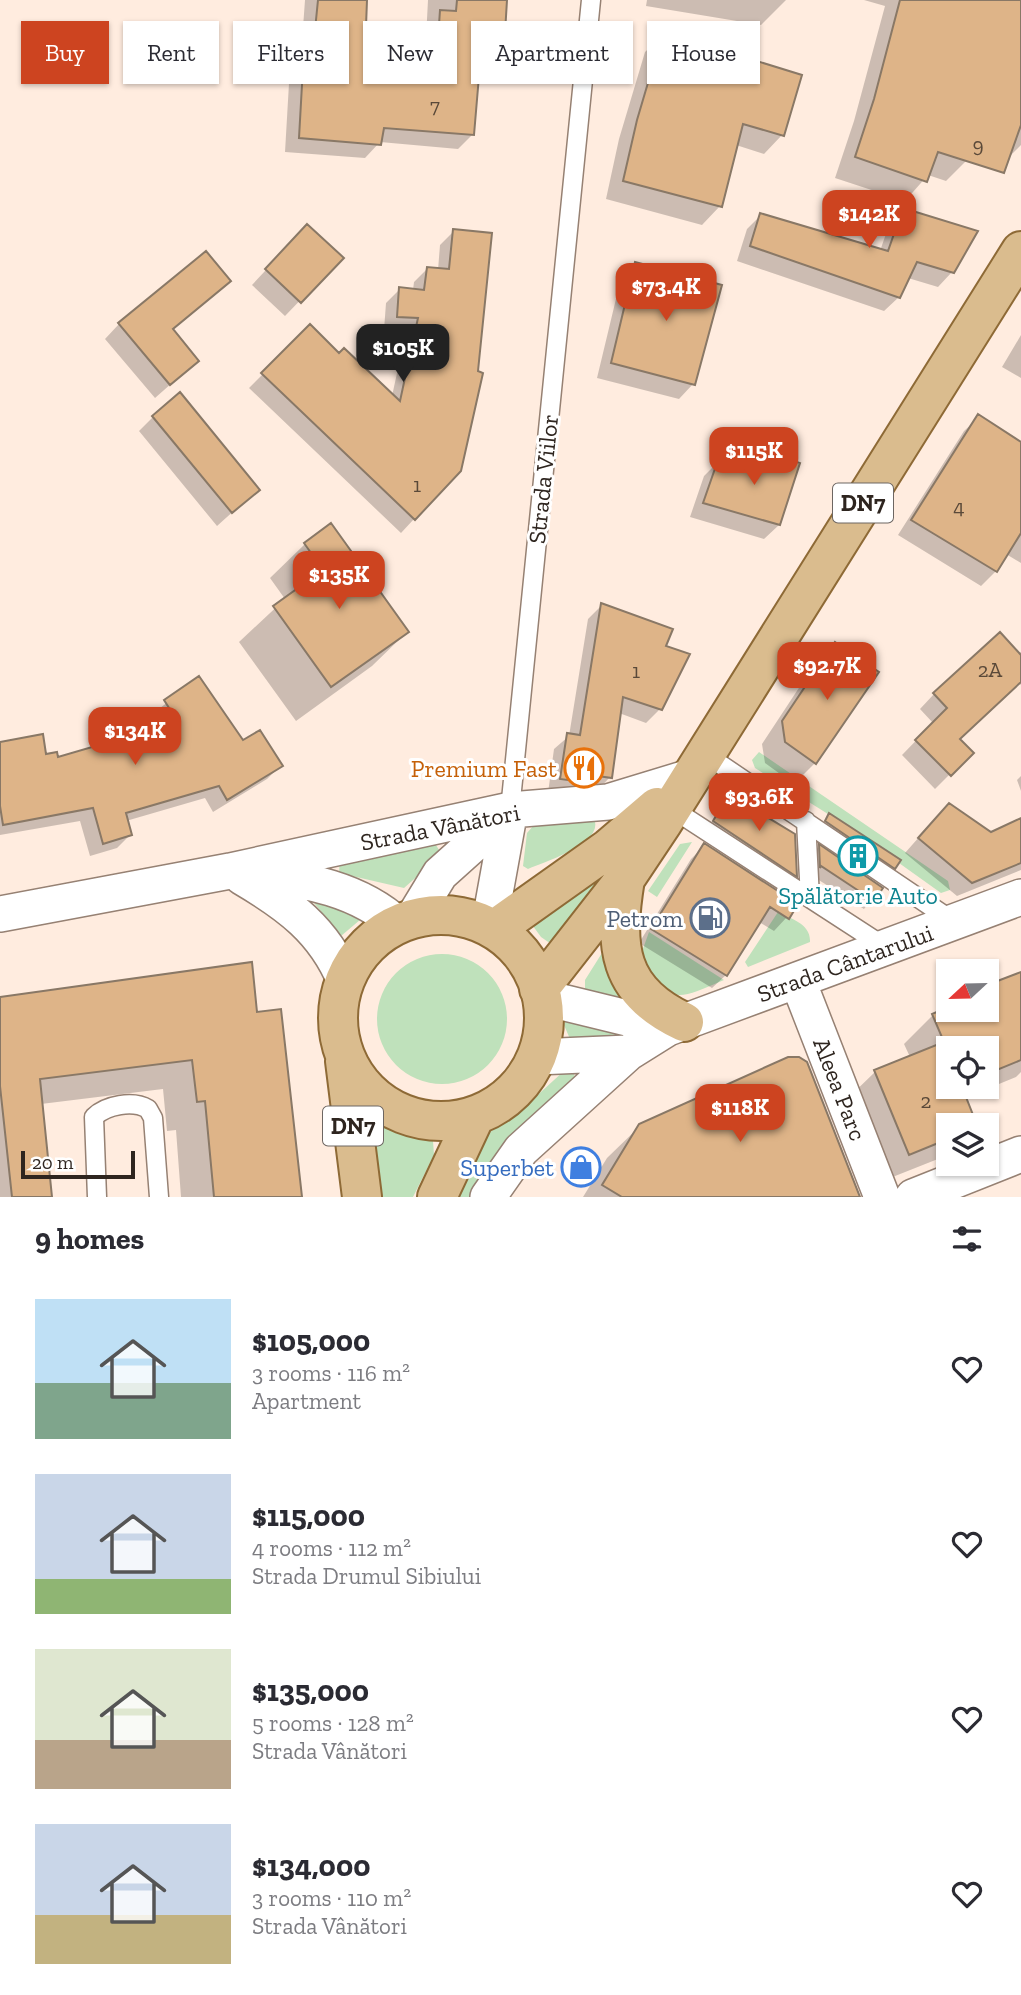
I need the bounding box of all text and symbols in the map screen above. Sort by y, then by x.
chip: Buy [21,21,109,84]
chip: Rent [123,21,219,84]
chip: Filters [233,21,349,84]
chip: New [363,21,457,84]
chip: Apartment [471,21,633,84]
chip: House [647,21,760,84]
house number: 7 [430,93,440,118]
house number: 9 [972,132,984,157]
pin: $142K [820,190,918,250]
text: $142K [838,199,900,227]
pin: $73.4K [609,264,723,323]
text: $73.4K [632,272,700,300]
pin: $105K [354,324,452,384]
text: $105K [372,333,434,361]
street label: Strada Viilor [522,413,564,545]
pin: $115K [705,428,803,487]
text: $115K [725,436,783,464]
house number: 1 [413,472,421,497]
road number: DN7 [833,484,893,523]
house number: 4 [953,494,965,519]
pin: $135K [290,552,388,611]
text: $135K [309,560,369,588]
pin: $92.7K [770,642,884,702]
text: $92.7K [793,651,861,679]
house number: 2A [978,657,1003,682]
house number: 1 [632,658,640,683]
pin: $134K [86,708,184,767]
text: $134K [104,716,166,744]
restaurant icon: Premium Fast [563,747,605,789]
place label: Premium Fast [411,754,557,783]
pin: $93.6K [702,774,816,833]
text: $93.6K [725,782,793,810]
street label: Strada Vânători [358,797,522,857]
building icon: Spălătorie Auto [837,835,879,877]
place label: Spălătorie Auto [778,881,938,910]
fuel station icon: Petrom [689,897,731,939]
place label: Petrom [606,904,683,933]
street label: Strada Cântarului [753,918,937,1008]
north arrow [936,959,999,1022]
map controls [936,959,999,1176]
street label: Aleea Parc [807,1033,873,1145]
button: locate [936,1036,999,1099]
pin: $118K [691,1084,789,1144]
house number: 2 [921,1088,931,1113]
text: $118K [711,1093,769,1121]
road number: DN7 [323,1106,383,1146]
button: layers [936,1113,999,1176]
shop icon: Superbet [560,1146,602,1188]
scale bar [21,1148,135,1180]
text: 20 m [32,1151,73,1174]
place label: Superbet [460,1153,554,1182]
icon: filters [948,1220,986,1258]
text: 9 homes [35,1221,144,1257]
text: $105,000 [252,1323,370,1359]
icon: home [91,1327,175,1411]
icon: heart [948,1350,986,1388]
text: 3 rooms · 116 m² [252,1359,410,1387]
text: Apartment [252,1387,361,1415]
text: $115,000 [252,1498,365,1534]
icon: home [91,1502,175,1586]
icon: heart [948,1525,986,1563]
text: 4 rooms · 112 m² [252,1534,411,1562]
text: Strada Drumul Sibiului [252,1562,481,1590]
text: $135,000 [252,1673,369,1709]
icon: home [91,1677,175,1761]
icon: heart [948,1700,986,1738]
text: 5 rooms · 128 m² [252,1709,414,1737]
text: Strada Vânători [252,1737,407,1765]
text: $134,000 [252,1848,370,1884]
icon: home [91,1852,175,1936]
icon: heart [948,1875,986,1913]
text: 3 rooms · 110 m² [252,1884,411,1912]
text: Strada Vânători [252,1912,407,1940]

